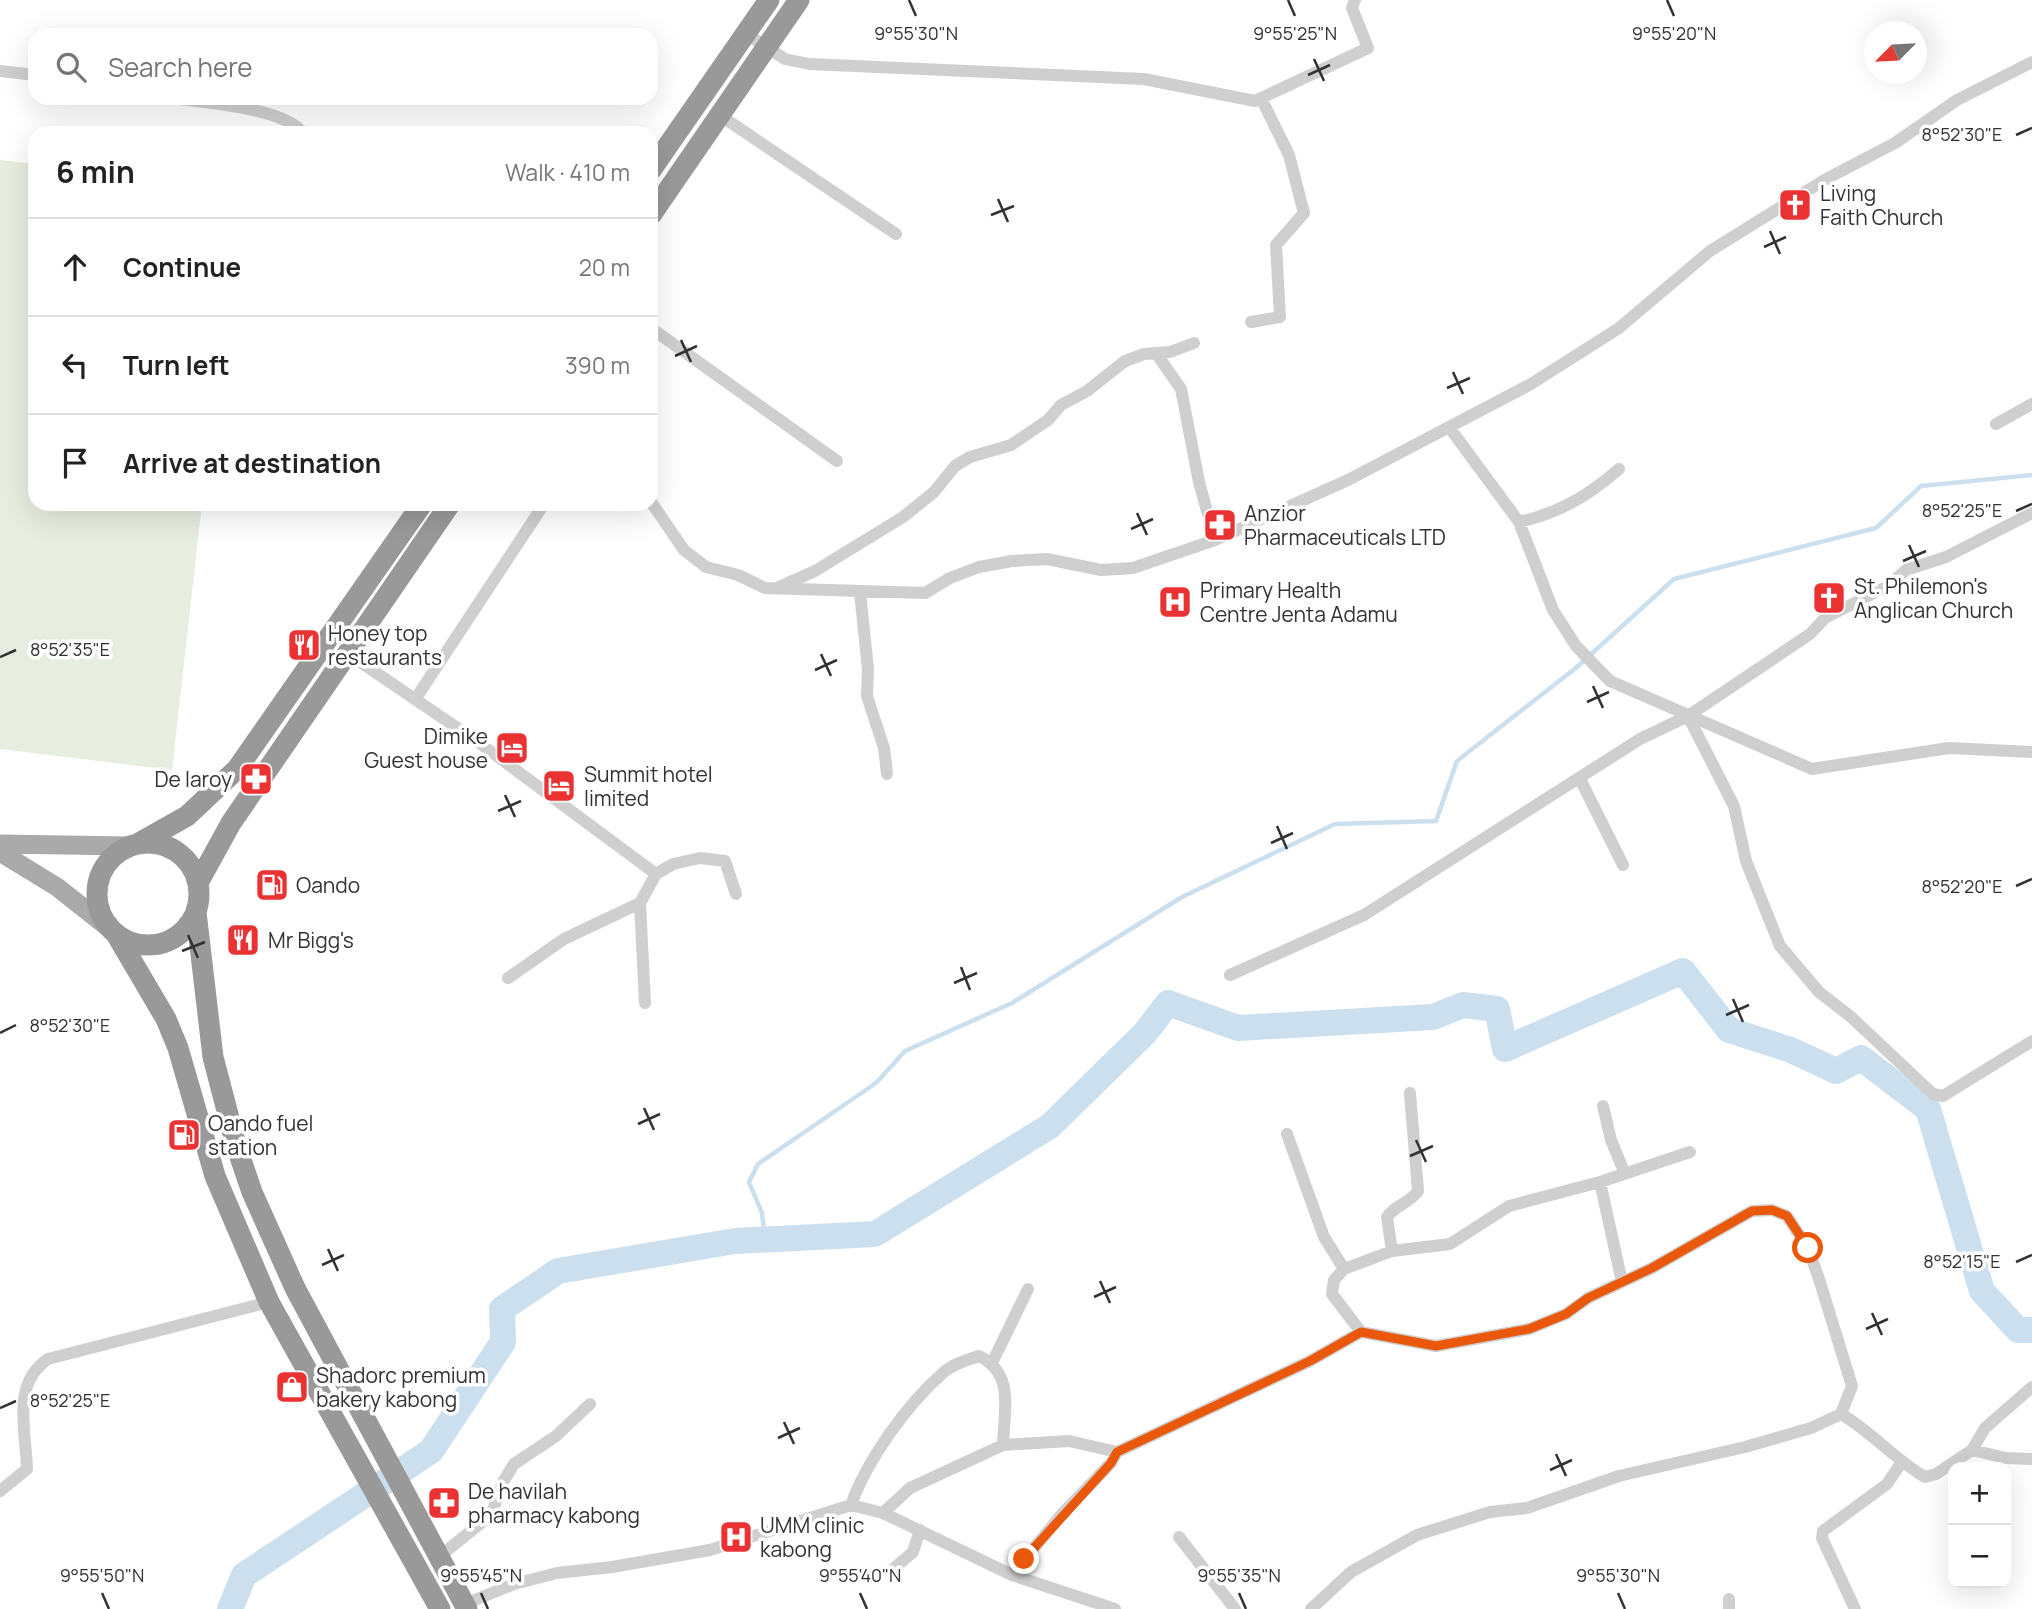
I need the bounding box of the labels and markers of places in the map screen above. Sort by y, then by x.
place label: Living Faith Church [1820,179,1943,231]
church icon: Living Faith Church [1776,186,1814,224]
place label: Anzior Pharmaceuticals LTD [1244,499,1446,551]
pharmacy icon: Anzior Pharmaceuticals LTD [1201,506,1239,544]
place label: St. Philemon's Anglican Church [1854,572,2013,624]
place label: Primary Health Centre Jenta Adamu [1200,576,1398,628]
church icon: St. Philemon's Anglican Church [1810,579,1848,617]
hospital icon: Primary Health Centre Jenta Adamu [1156,583,1194,621]
place label: Honey top restaurants [328,619,442,671]
restaurant icon: Honey top restaurants [285,626,323,664]
place label: Dimike Guest house [364,722,488,774]
hotel icon: Dimike Guest house [493,729,531,767]
pharmacy icon: De laroy [237,760,275,798]
place label: Summit hotel limited [584,760,713,812]
place label: De laroy [154,765,232,793]
hotel icon: Summit hotel limited [540,767,578,805]
fuel station icon: Oando [253,866,291,904]
place label: Oando [296,871,360,899]
restaurant icon: Mr Bigg's [224,921,262,959]
place label: Mr Bigg's [268,926,354,954]
place label: Oando fuel station [208,1109,313,1161]
fuel station icon: Oando fuel station [165,1116,203,1154]
place label: Shadorc premium bakery kabong [316,1361,486,1413]
shop icon: Shadorc premium bakery kabong [273,1368,311,1406]
place label: De havilah pharmacy kabong [468,1477,640,1529]
pharmacy icon: De havilah pharmacy kabong [425,1484,463,1522]
place label: UMM clinic kabong [760,1511,864,1563]
hospital icon: UMM clinic kabong [717,1518,755,1556]

